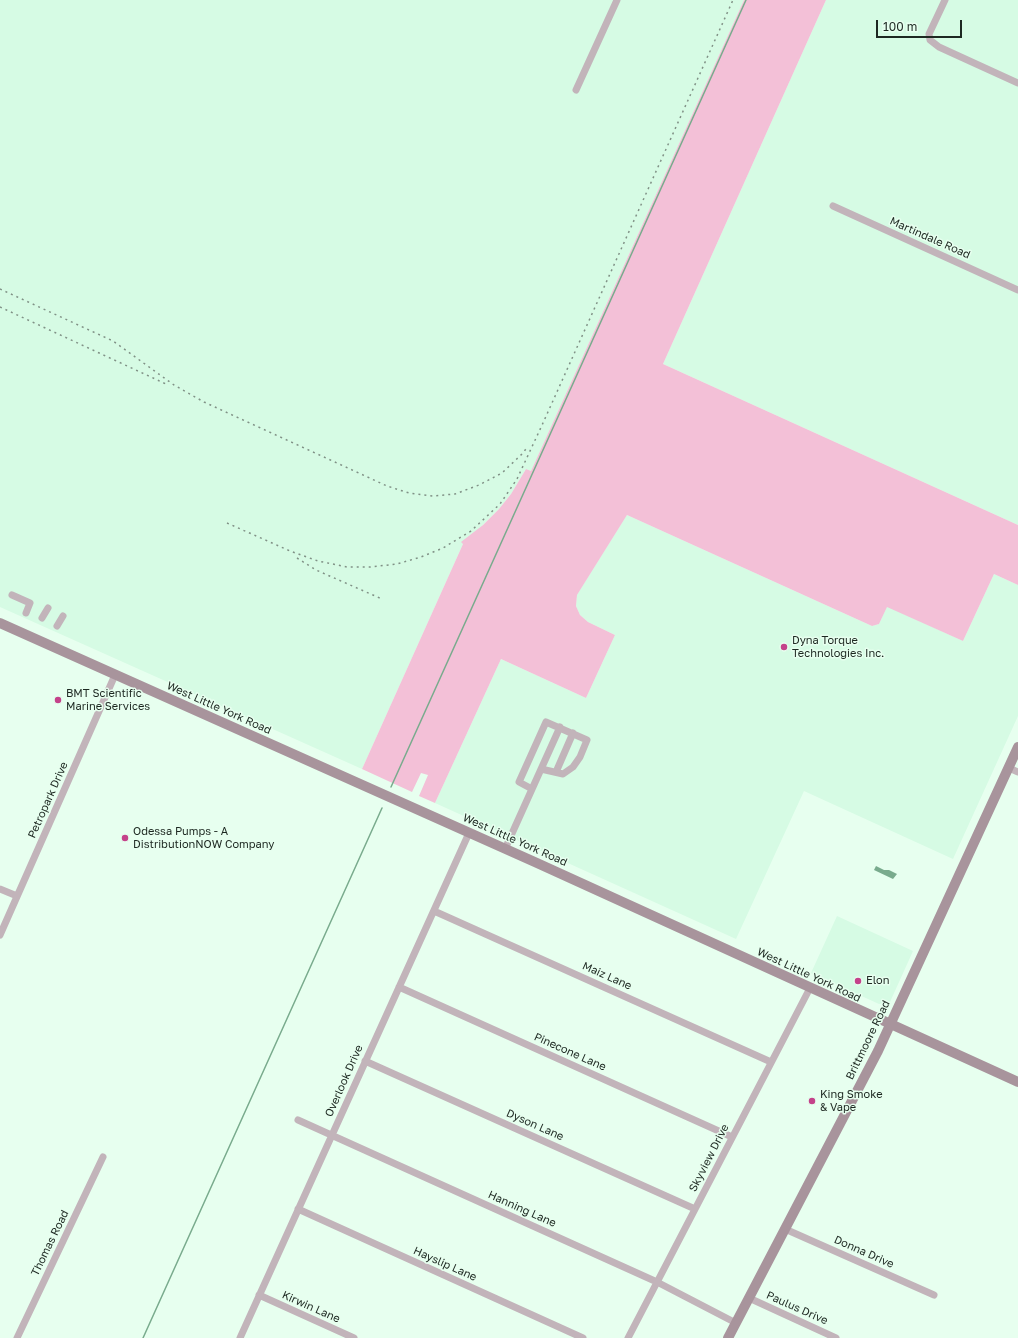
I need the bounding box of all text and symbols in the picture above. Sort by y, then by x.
scale bar [878,12,964,38]
text: 100 m [883,19,917,34]
street label: Martindale Road [888,214,972,262]
place label: Dyna Torque Technologies Inc. [792,634,884,660]
marker: Dyna Torque Technologies Inc. [779,642,789,652]
street label: West Little York Road [165,679,273,737]
place label: BMT Scientific Marine Services [66,687,150,713]
marker: BMT Scientific Marine Services [53,695,63,705]
street label: Petropark Drive [25,760,71,840]
street label: West Little York Road [461,811,569,869]
place label: Odessa Pumps - A DistributionNOW Company [133,825,274,851]
marker: Odessa Pumps - A DistributionNOW Company [120,833,130,843]
street label: West Little York Road [755,945,863,1005]
street label: Maiz Lane [580,959,634,993]
place label: Elon [866,974,889,988]
marker: Elon [853,976,863,986]
street label: Brittmoore Road [843,998,893,1082]
street label: Pinecone Lane [532,1030,608,1074]
street label: Overlook Drive [322,1043,366,1119]
place label: King Smoke & Vape [820,1088,883,1114]
marker: King Smoke & Vape [807,1096,817,1106]
street label: Dyson Lane [504,1106,566,1144]
street label: Skyview Drive [686,1122,732,1194]
street label: Hanning Lane [486,1188,558,1230]
street label: Thomas Road [28,1208,72,1278]
street label: Donna Drive [832,1233,896,1271]
street label: Hayslip Lane [411,1244,479,1284]
street label: Kirwin Lane [280,1288,342,1326]
street label: Paulus Drive [764,1289,830,1327]

